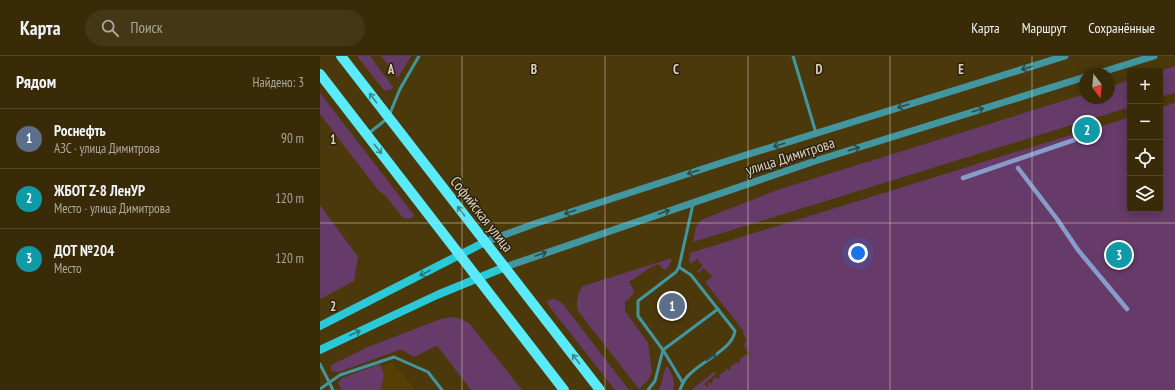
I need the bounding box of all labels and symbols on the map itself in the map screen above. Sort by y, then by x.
text: A [387,61,395,78]
text: B [531,61,537,78]
text: C [673,61,679,78]
text: D [816,61,823,78]
text: E [958,61,964,78]
one-way arrow [1022,64,1034,72]
north arrow [1079,68,1115,104]
one-way arrow [368,92,377,103]
one-way arrow [897,103,910,110]
one-way arrow [972,106,985,113]
pin: 2 [1074,115,1100,145]
text: 1 [330,131,336,148]
street label: улица Димитрова [743,133,837,179]
one-way arrow [773,141,785,149]
one-way arrow [374,143,382,154]
one-way arrow [847,145,860,152]
one-way arrow [687,169,700,176]
street label: Софийская улица [446,172,518,256]
one-way arrow [457,206,465,217]
one-way arrow [658,208,670,216]
one-way arrow [563,209,576,216]
pin: 3 [1106,240,1132,270]
your location [848,243,868,263]
one-way arrow [535,249,547,257]
one-way arrow [419,270,431,277]
pin: 1 [659,291,685,321]
text: 2 [330,298,336,315]
one-way arrow [349,329,361,336]
one-way arrow [706,353,717,361]
one-way arrow [571,354,580,365]

